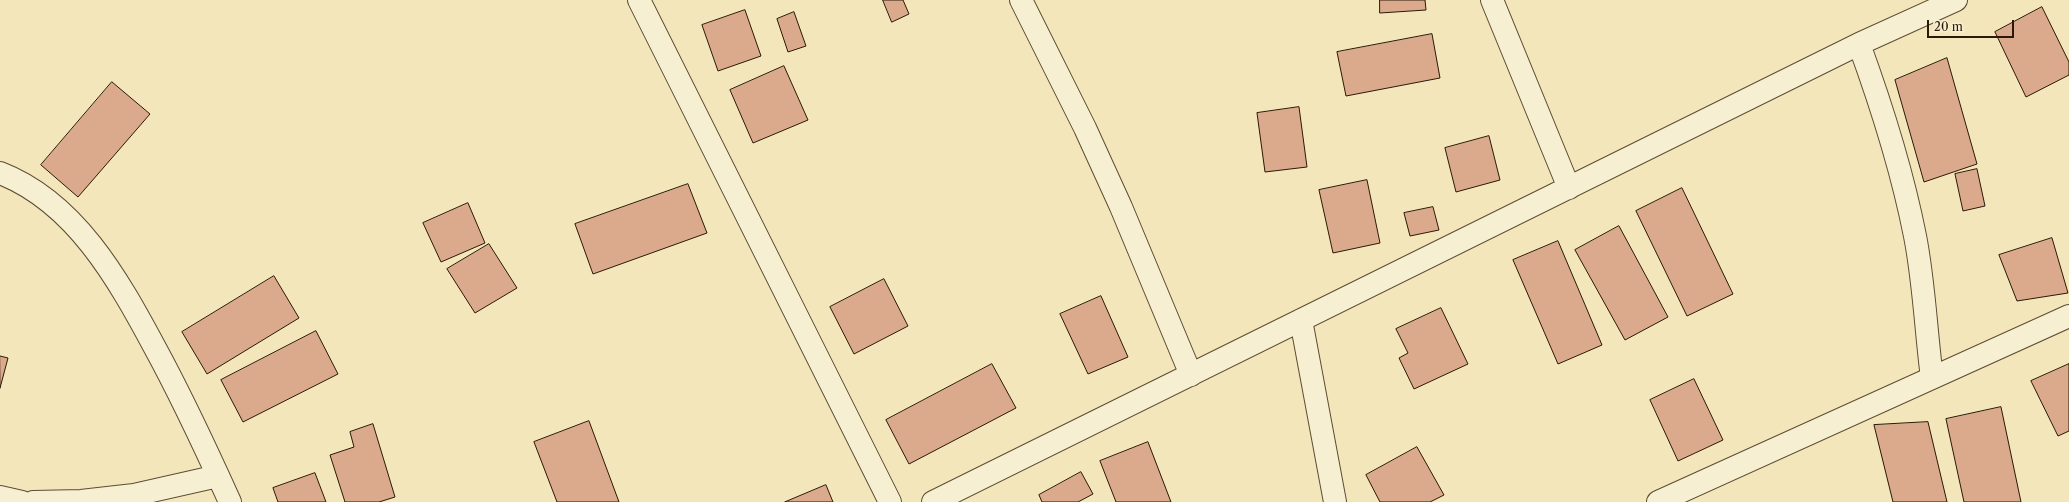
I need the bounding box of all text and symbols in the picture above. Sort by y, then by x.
scale bar [1929,12,2016,38]
text: 20 m [1934,19,1963,34]

